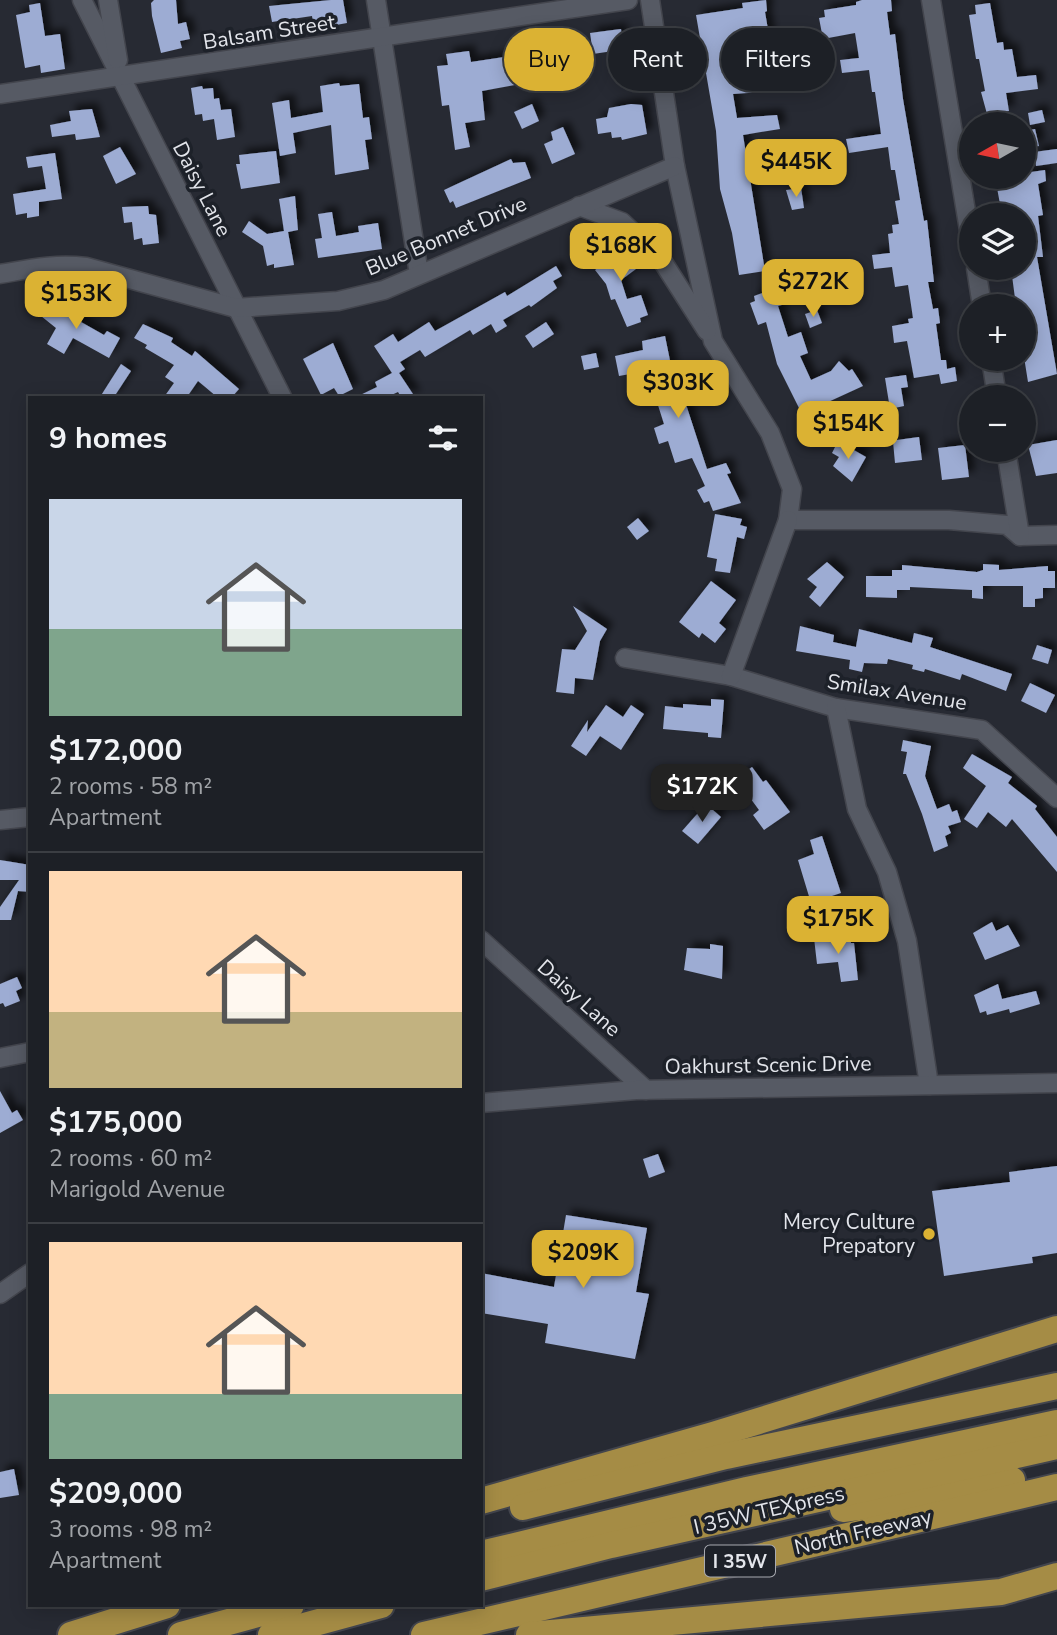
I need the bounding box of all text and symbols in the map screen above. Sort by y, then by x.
street label: Balsam Street [201,8,338,56]
chip: Buy [504,28,594,91]
chip: Rent [608,28,707,91]
chip: Filters [721,28,835,91]
north arrow [959,112,1036,189]
map controls [959,112,1036,462]
street label: Daisy Lane [166,137,238,241]
pin: $445K [747,140,845,199]
text: $445K [761,146,831,177]
street label: Blue Bonnet Drive [361,189,531,283]
button: layers [959,203,1036,280]
pin: $168K [572,224,670,283]
text: $168K [586,230,656,261]
pin: $272K [764,260,862,319]
text: $272K [778,266,848,297]
pin: $153K [27,272,125,331]
text: $153K [41,278,111,309]
button: + [959,294,1036,371]
pin: $303K [629,360,727,420]
text: $303K [643,367,713,398]
button: − [959,385,1036,462]
pin: $154K [799,402,897,461]
text: $154K [813,408,883,439]
text: 9 homes [49,418,167,459]
icon: filters [424,419,462,457]
icon: home [193,544,319,670]
street label: Smilax Avenue [825,667,969,717]
text: $172,000 [49,730,182,771]
pin: $172K [653,764,751,824]
text: 2 rooms · 58 m² [49,771,212,802]
text: $172K [667,771,737,802]
text: Apartment [49,802,161,833]
pin: $175K [789,897,887,956]
text: $175K [803,903,873,934]
icon: home [193,916,319,1042]
street label: Daisy Lane [531,953,627,1043]
street label: Oakhurst Scenic Drive [664,1049,872,1081]
text: $175,000 [49,1102,182,1143]
text: 2 rooms · 60 m² [49,1143,212,1174]
text: Marigold Avenue [49,1174,225,1205]
place label: Mercy Culture Prepatory [783,1208,915,1260]
marker: Mercy Culture Prepatory [921,1226,937,1242]
pin: $209K [534,1230,632,1290]
text: $209K [548,1237,618,1268]
icon: home [193,1287,319,1413]
text: $209,000 [49,1473,182,1514]
street label: I 35W TEXpress [691,1479,847,1541]
street label: North Freeway [792,1503,935,1561]
text: 3 rooms · 98 m² [49,1514,212,1545]
text: Apartment [49,1545,161,1576]
road number: I 35W [705,1546,775,1576]

